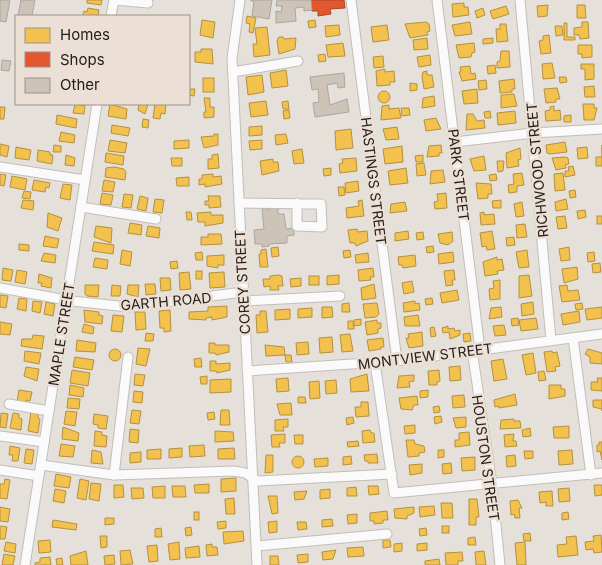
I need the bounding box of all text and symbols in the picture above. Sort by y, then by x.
legend [15,15,190,105]
text: Homes [60,25,110,44]
text: Shops [60,50,105,69]
text: Other [60,75,100,94]
street label: RICHWOOD STREET [523,102,551,238]
street label: HASTINGS STREET [358,116,390,246]
street label: PARK STREET [445,128,473,222]
street label: COREY STREET [231,229,253,335]
street label: MAPLE STREET [44,281,78,387]
street label: GARTH ROAD [120,289,212,313]
street label: MONTVIEW STREET [357,339,493,373]
street label: HOUSTON STREET [469,394,503,522]

